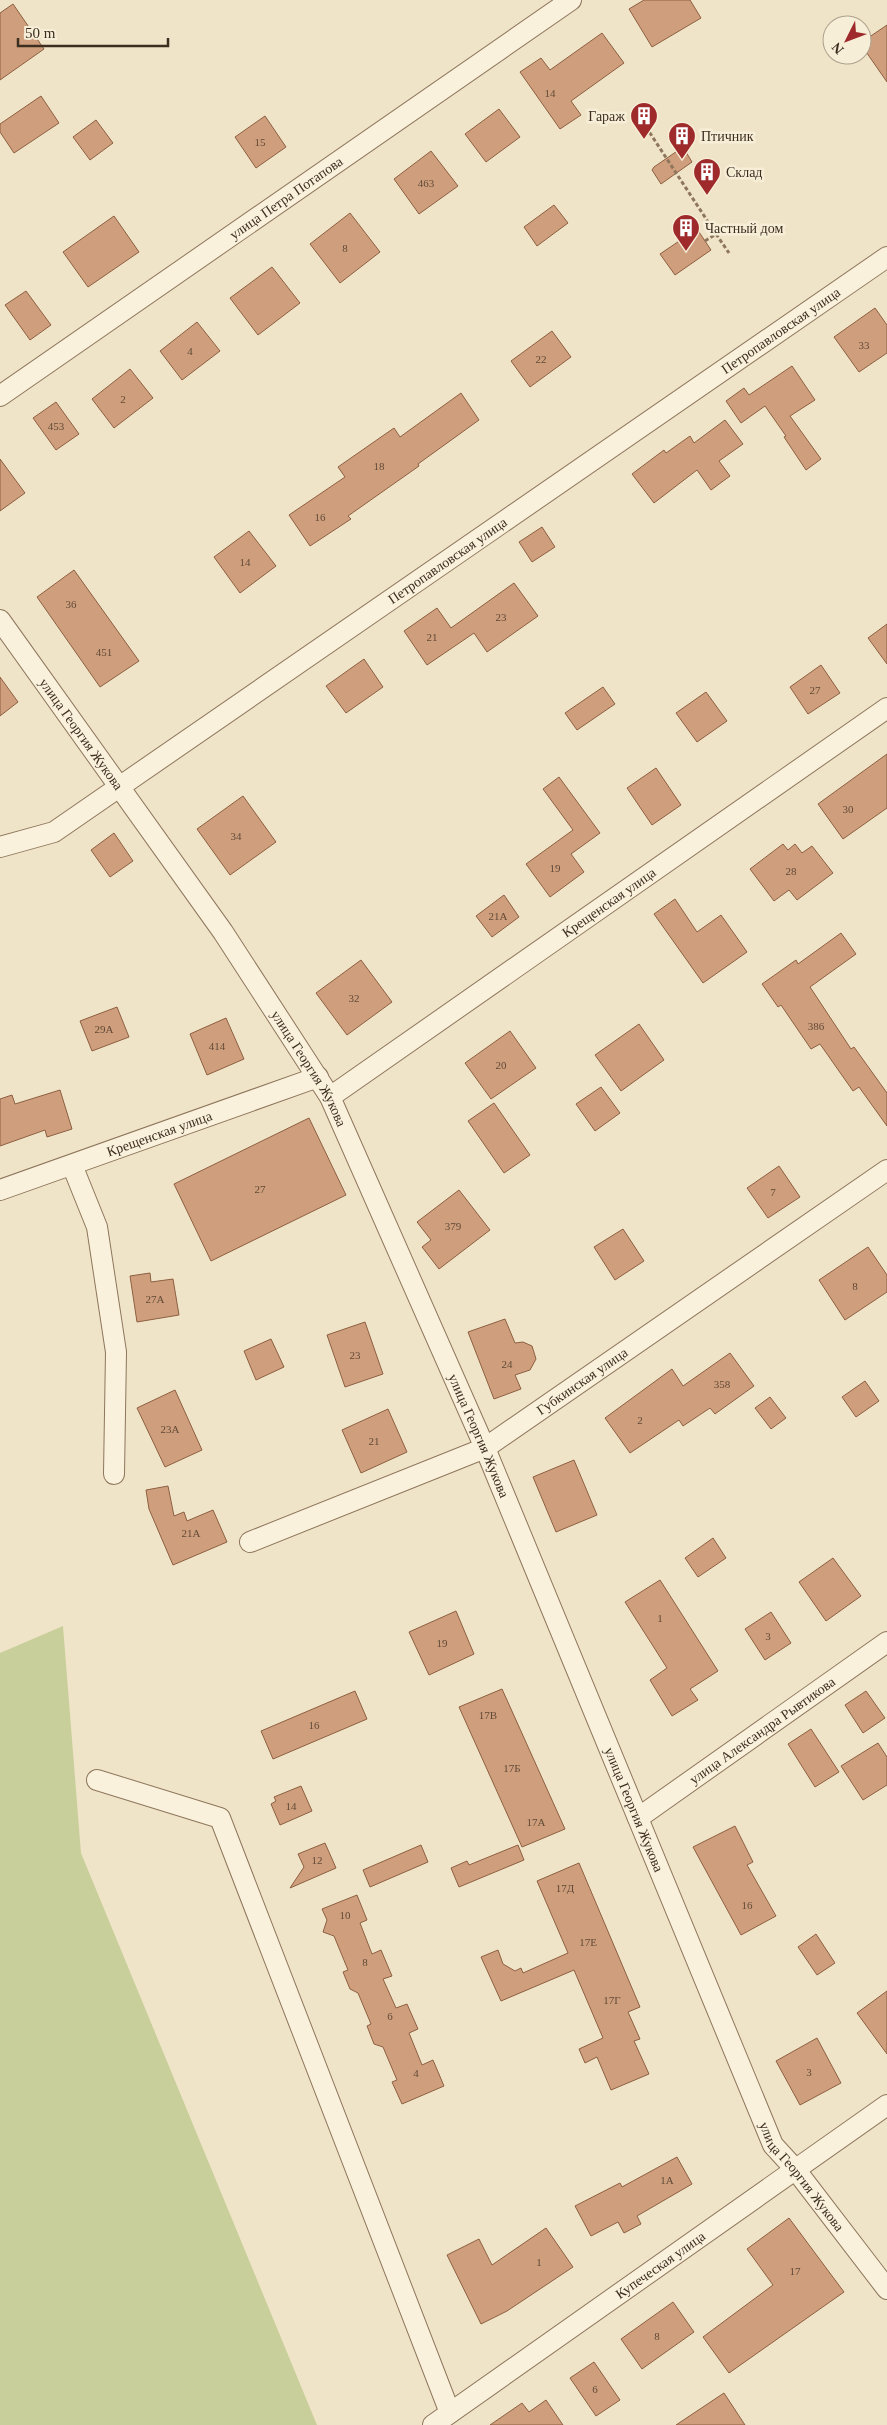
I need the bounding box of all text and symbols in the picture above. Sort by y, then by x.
scale bar [18,15,168,47]
north arrow [822,15,872,65]
text: 50 m [25,25,56,41]
text: N [829,40,847,57]
house number: 14 [545,87,556,99]
building icon: Гараж [629,101,659,140]
place label: Гараж [588,109,625,124]
building icon: Птичник [667,121,697,160]
place label: Птичник [701,129,754,144]
house number: 15 [255,136,266,148]
street label: улица Петра Потапова [227,153,346,242]
building icon: Склад [692,157,722,196]
place label: Склад [726,165,762,180]
house number: 463 [418,177,435,189]
building icon: Частный дом [671,213,701,252]
place label: Частный дом [705,221,783,236]
house number: 8 [342,242,348,254]
street label: Петропавловская улица [719,284,844,377]
house number: 33 [859,339,870,351]
house number: 4 [187,345,193,357]
house number: 22 [536,353,547,365]
house number: 2 [120,393,126,405]
house number: 453 [48,420,65,432]
house number: 18 [374,460,385,472]
house number: 16 [315,511,326,523]
street label: Петропавловская улица [385,514,511,607]
house number: 14 [240,556,251,568]
house number: 36 [66,598,77,610]
house number: 23 [496,611,507,623]
house number: 21 [427,631,438,643]
house number: 451 [96,646,112,658]
street label: улица Георгия Жукова [36,676,126,793]
house number: 27 [810,684,821,696]
house number: 30 [843,803,854,815]
house number: 34 [231,830,242,842]
house number: 19 [550,862,561,874]
street label: Крещенская улица [559,864,659,941]
house number: 28 [786,865,797,877]
house number: 21А [489,910,508,922]
house number: 32 [349,992,360,1004]
street label: улица Георгия Жукова [268,1008,349,1130]
house number: 386 [808,1020,825,1032]
house number: 29А [95,1023,114,1035]
house number: 414 [209,1040,226,1052]
house number: 20 [496,1059,507,1071]
street label: Крещенская улица [105,1108,215,1159]
house number: 27 [255,1183,266,1195]
house number: 7 [770,1186,776,1198]
house number: 379 [445,1220,462,1232]
house number: 8 [852,1280,858,1292]
house number: 27А [146,1293,165,1305]
street label: Губкинская улица [534,1344,631,1418]
house number: 23 [350,1349,361,1361]
house number: 24 [502,1358,513,1370]
street label: улица Георгия Жукова [445,1372,512,1501]
house number: 358 [714,1378,731,1390]
house number: 2 [637,1414,643,1426]
house number: 23А [161,1423,180,1435]
house number: 21 [369,1435,380,1447]
house number: 21А [182,1527,201,1539]
house number: 1 [657,1612,663,1624]
house number: 3 [765,1630,771,1642]
house number: 19 [437,1637,448,1649]
street label: улица Александра Рывтикова [687,1674,839,1787]
house number: 17В [479,1709,497,1721]
house number: 16 [309,1719,320,1731]
street label: улица Георгия Жукова [602,1745,667,1875]
house number: 17Б [503,1762,521,1774]
house number: 14 [286,1800,297,1812]
house number: 17А [527,1816,546,1828]
house number: 12 [312,1854,323,1866]
house number: 17Д [556,1882,575,1894]
house number: 16 [742,1899,753,1911]
house number: 10 [340,1909,351,1921]
house number: 17Е [579,1936,597,1948]
house number: 8 [362,1956,368,1968]
house number: 17Г [603,1994,621,2006]
house number: 6 [387,2010,393,2022]
house number: 3 [806,2066,812,2078]
house number: 4 [413,2067,419,2079]
street label: улица Георгия Жукова [756,2120,847,2235]
house number: 1А [660,2174,674,2186]
street label: Купеческая улица [613,2228,709,2302]
house number: 1 [536,2256,542,2268]
house number: 17 [790,2265,801,2277]
house number: 8 [654,2330,660,2342]
house number: 6 [592,2383,598,2395]

